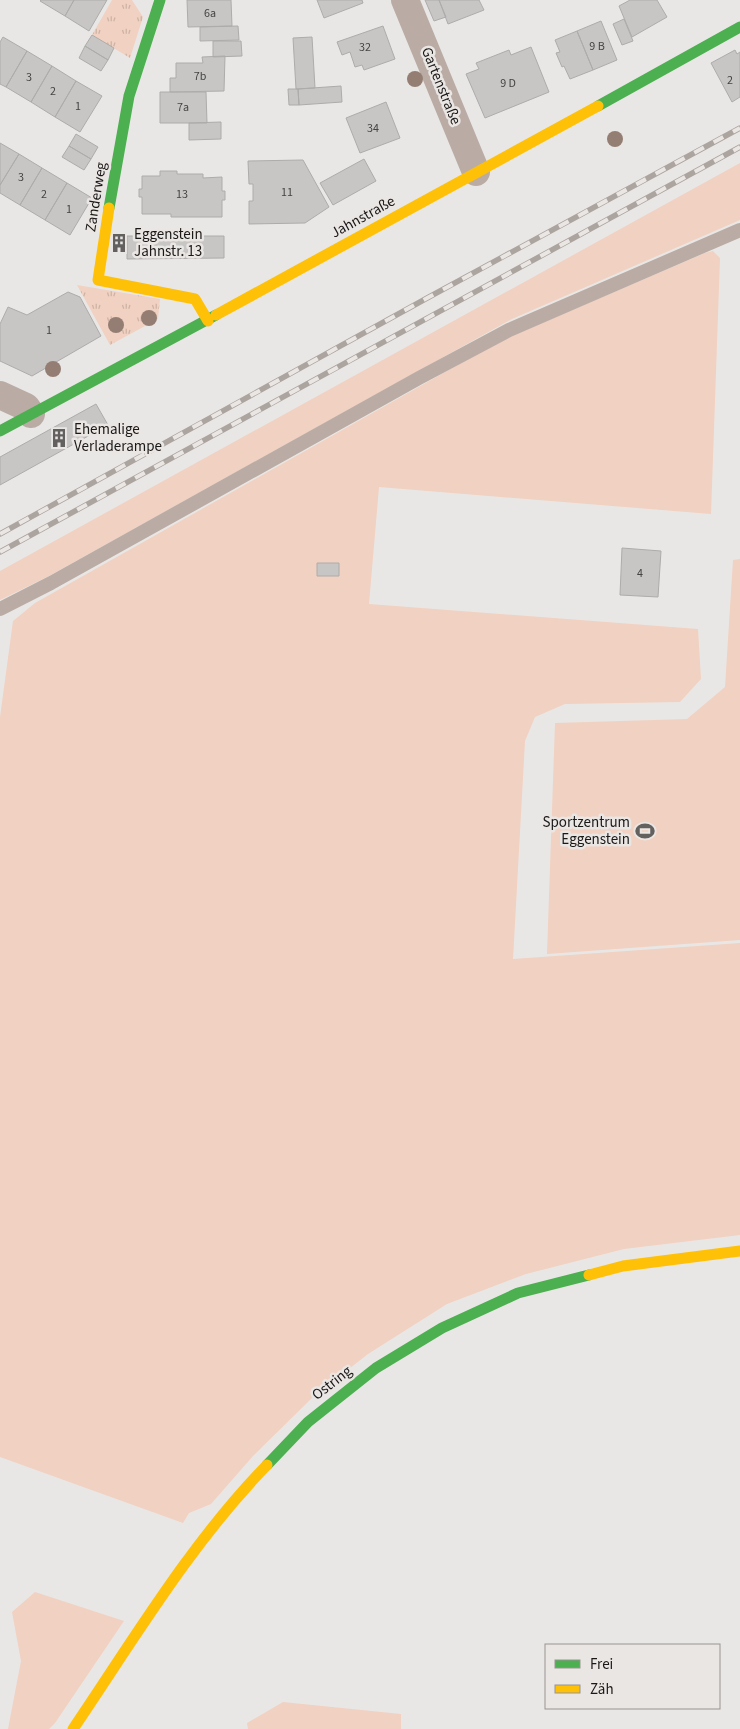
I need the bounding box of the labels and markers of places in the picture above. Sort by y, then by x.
place label: Eggenstein Jahnstr. 13 [134,224,203,262]
building icon: Eggenstein Jahnstr. 13 [108,232,130,254]
place label: Ehemalige Verladerampe [74,419,162,457]
building icon: Ehemalige Verladerampe [48,427,70,449]
place label: Sportzentrum Eggenstein [543,812,630,850]
sports icon: Sportzentrum Eggenstein [634,820,656,842]

